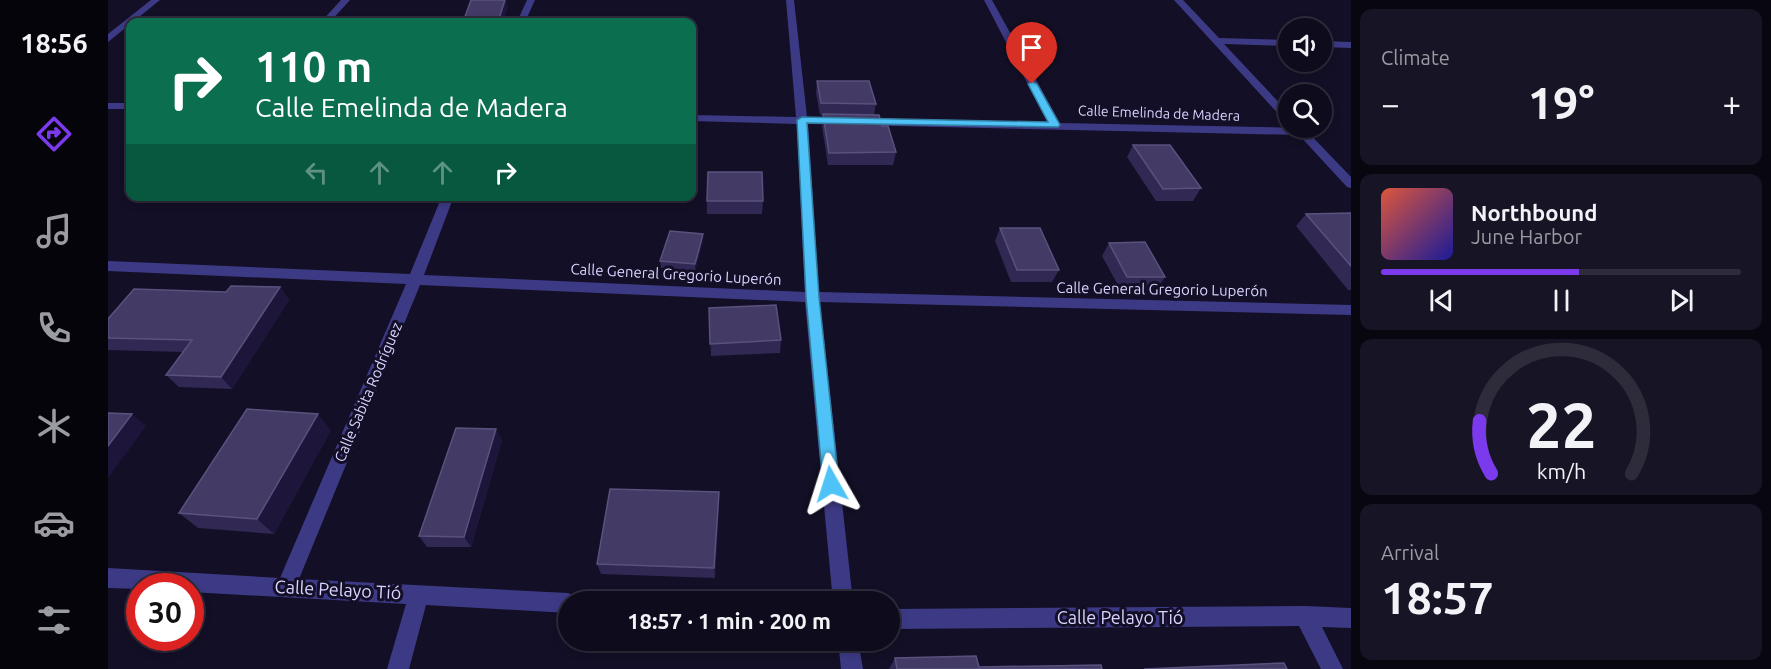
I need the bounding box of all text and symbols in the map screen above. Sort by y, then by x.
map controls [1278,18,1332,138]
button: sound [1278,18,1332,72]
pin [1006,22,1057,84]
text: 18:56 [20,28,88,58]
icon: arrive [1015,31,1048,64]
icon: right [156,42,234,120]
text: 110 m [255,43,372,90]
text: Climate [1381,46,1450,69]
text: 19° [1528,77,1594,128]
button: search [1278,84,1332,138]
text: − [1381,85,1400,122]
text: + [1722,85,1741,122]
text: Calle Emelinda de Madera [255,92,568,122]
street label: Calle Emelinda de Madera [1078,102,1240,124]
icon: directions [33,113,75,155]
icon: left [300,156,333,189]
icon: ahead [363,156,396,189]
icon: ahead [426,156,459,189]
icon: right [489,156,522,189]
text: Northbound [1471,200,1597,225]
icon: music [33,210,75,252]
text: June Harbor [1471,225,1582,248]
street label: Calle General Gregorio Luperón [570,260,782,288]
street label: Calle General Gregorio Luperón [1056,279,1268,299]
icon: previous [1425,284,1458,317]
icon: pause [1545,284,1578,317]
icon: next [1665,284,1698,317]
icon: phone [33,307,75,349]
street label: Calle Sabita Rodríguez [331,320,405,464]
text: 22 [1526,390,1596,460]
icon: climate [33,405,75,447]
position arrow [799,452,863,516]
text: km/h [1536,459,1586,483]
icon: car [33,502,75,544]
text: Arrival [1381,541,1439,564]
text: 18:57 [1381,572,1494,623]
speed limit sign: 30 [126,573,204,651]
street label: Calle Pelayo Tió [274,576,402,602]
icon: filters [33,599,75,641]
street label: Calle Pelayo Tió [1057,607,1183,627]
text: 18:57 · 1 min · 200 m [627,608,831,633]

